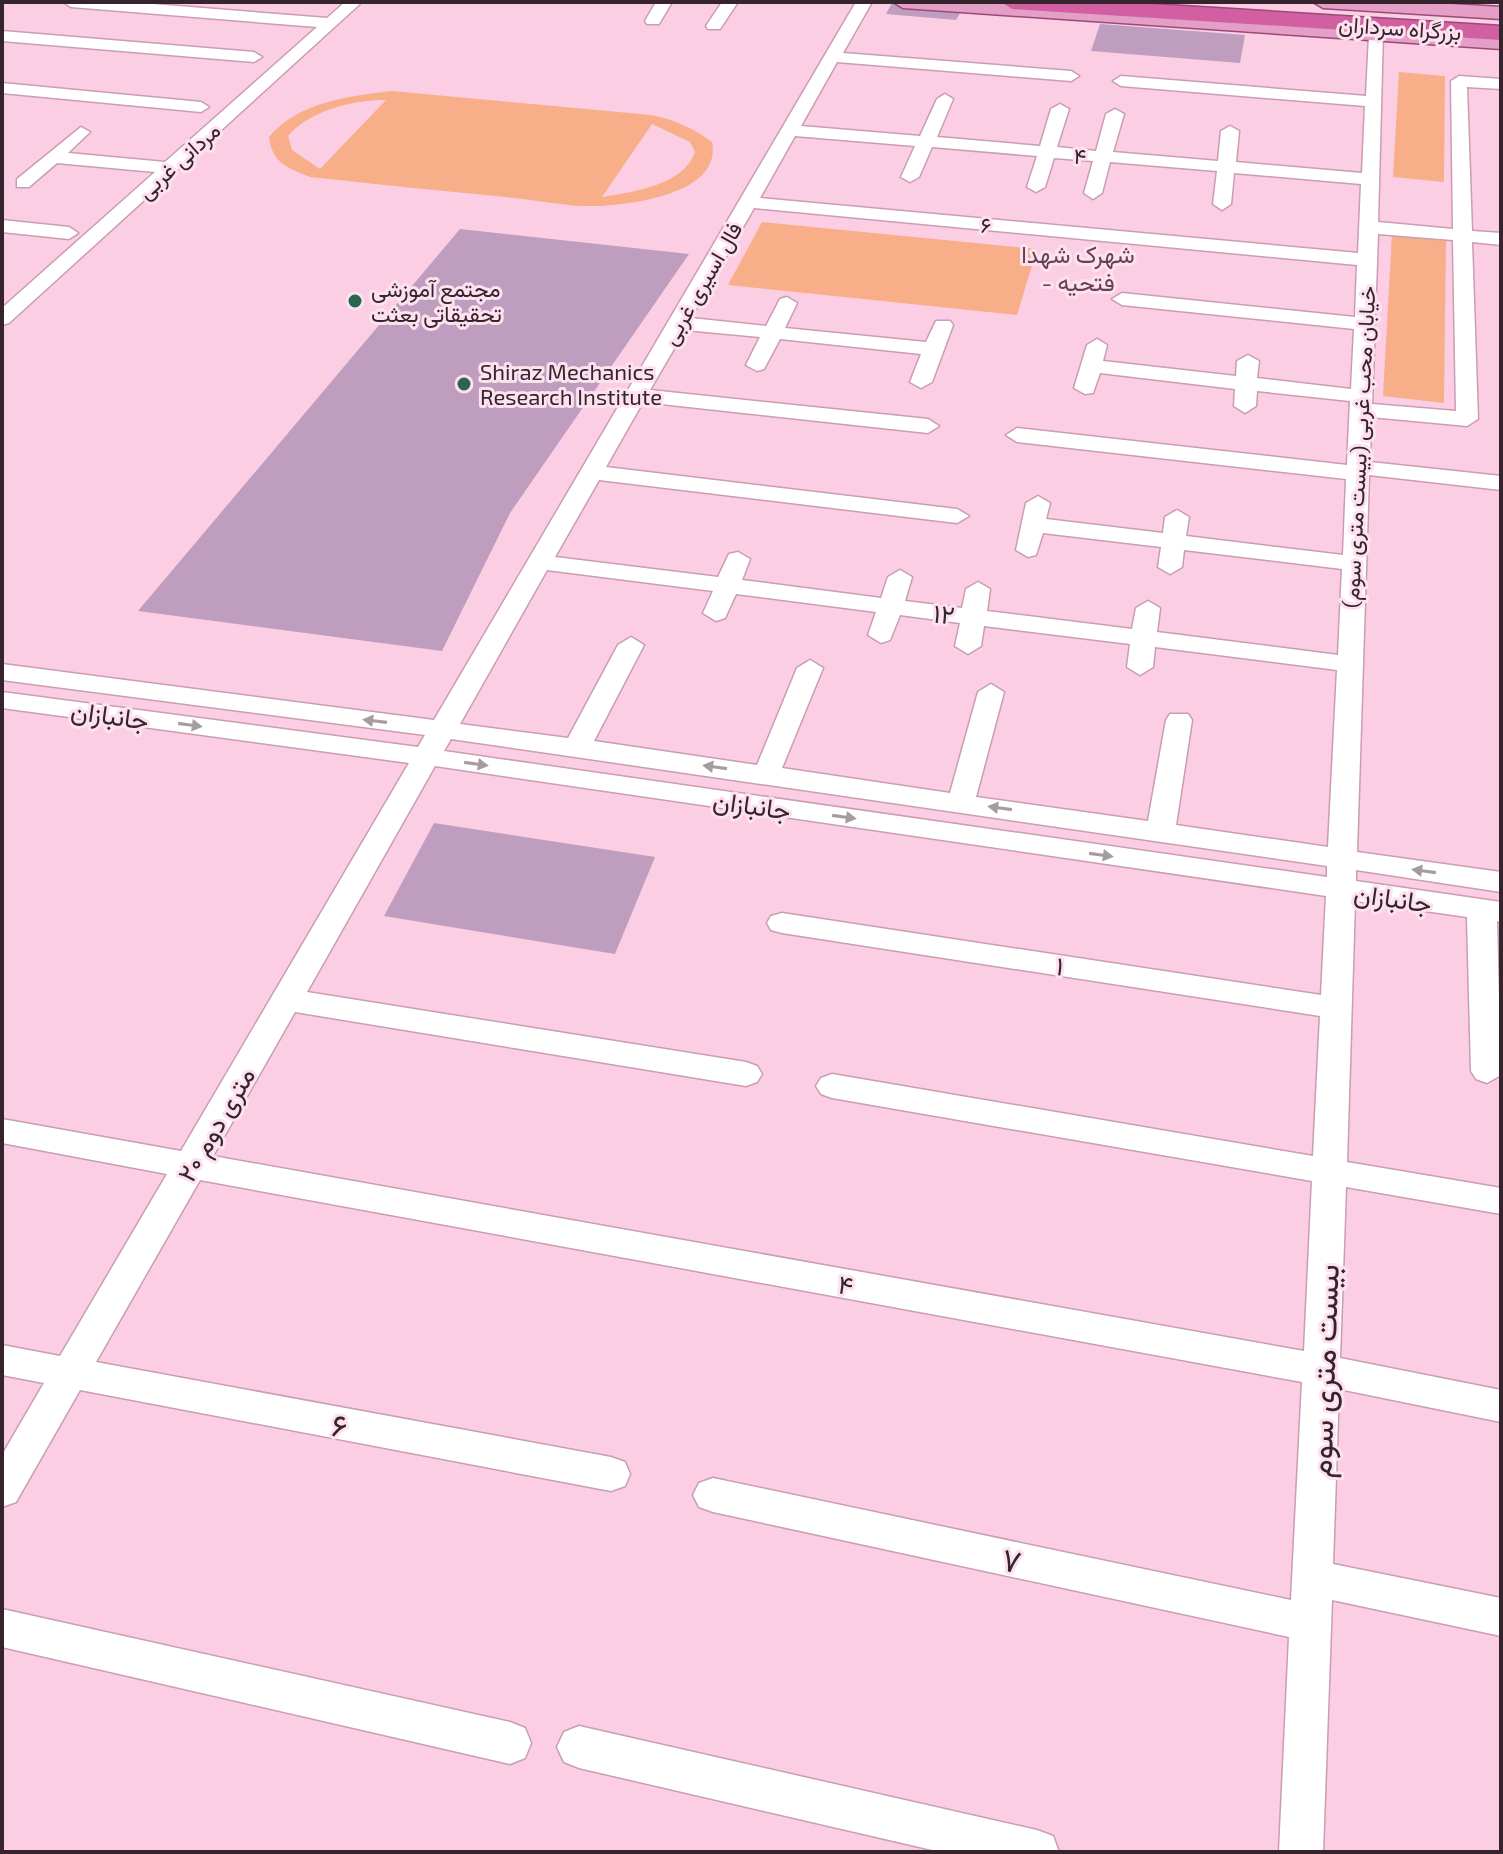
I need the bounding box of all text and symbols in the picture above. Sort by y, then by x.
street label: بزرگراه سرداران [1338,10,1462,46]
street label: مردانی غربی [131,116,226,205]
street label: ۴ [1073,142,1087,168]
street label: ۶ [980,211,992,237]
street label: فال اسیری غربی [655,217,748,350]
district label: شهرک شهدا - فتحیه [1021,239,1135,297]
place label: مجتمع آموزشی تحقیقاتی بعثت [371,275,502,328]
street label: خیابان محب غربی (بیست متری سوم) [1337,285,1382,609]
marker: مجتمع آموزشی تحقیقاتی بعثت [346,292,364,310]
place label: Shiraz Mechanics Research Institute [480,358,662,409]
marker: Shiraz Mechanics Research Institute [455,375,473,393]
street label: ۱۲ [932,596,956,630]
street label: جانبازان [69,693,151,737]
one-way arrow [362,714,387,727]
one-way arrow [178,719,203,732]
one-way arrow [464,758,489,771]
one-way arrow [702,760,727,773]
street label: جانبازان [711,783,793,827]
one-way arrow [988,801,1013,814]
one-way arrow [832,811,857,824]
one-way arrow [1089,849,1114,862]
one-way arrow [1411,864,1436,877]
street label: جانبازان [1352,876,1434,920]
street label: ۱ [1054,949,1066,981]
street label: ۲۰ متری دوم [170,1061,263,1188]
street label: بیست متری سوم [1299,1263,1349,1479]
street label: ۴ [836,1267,856,1301]
street label: ۶ [329,1404,351,1444]
street label: ۷ [999,1538,1025,1580]

